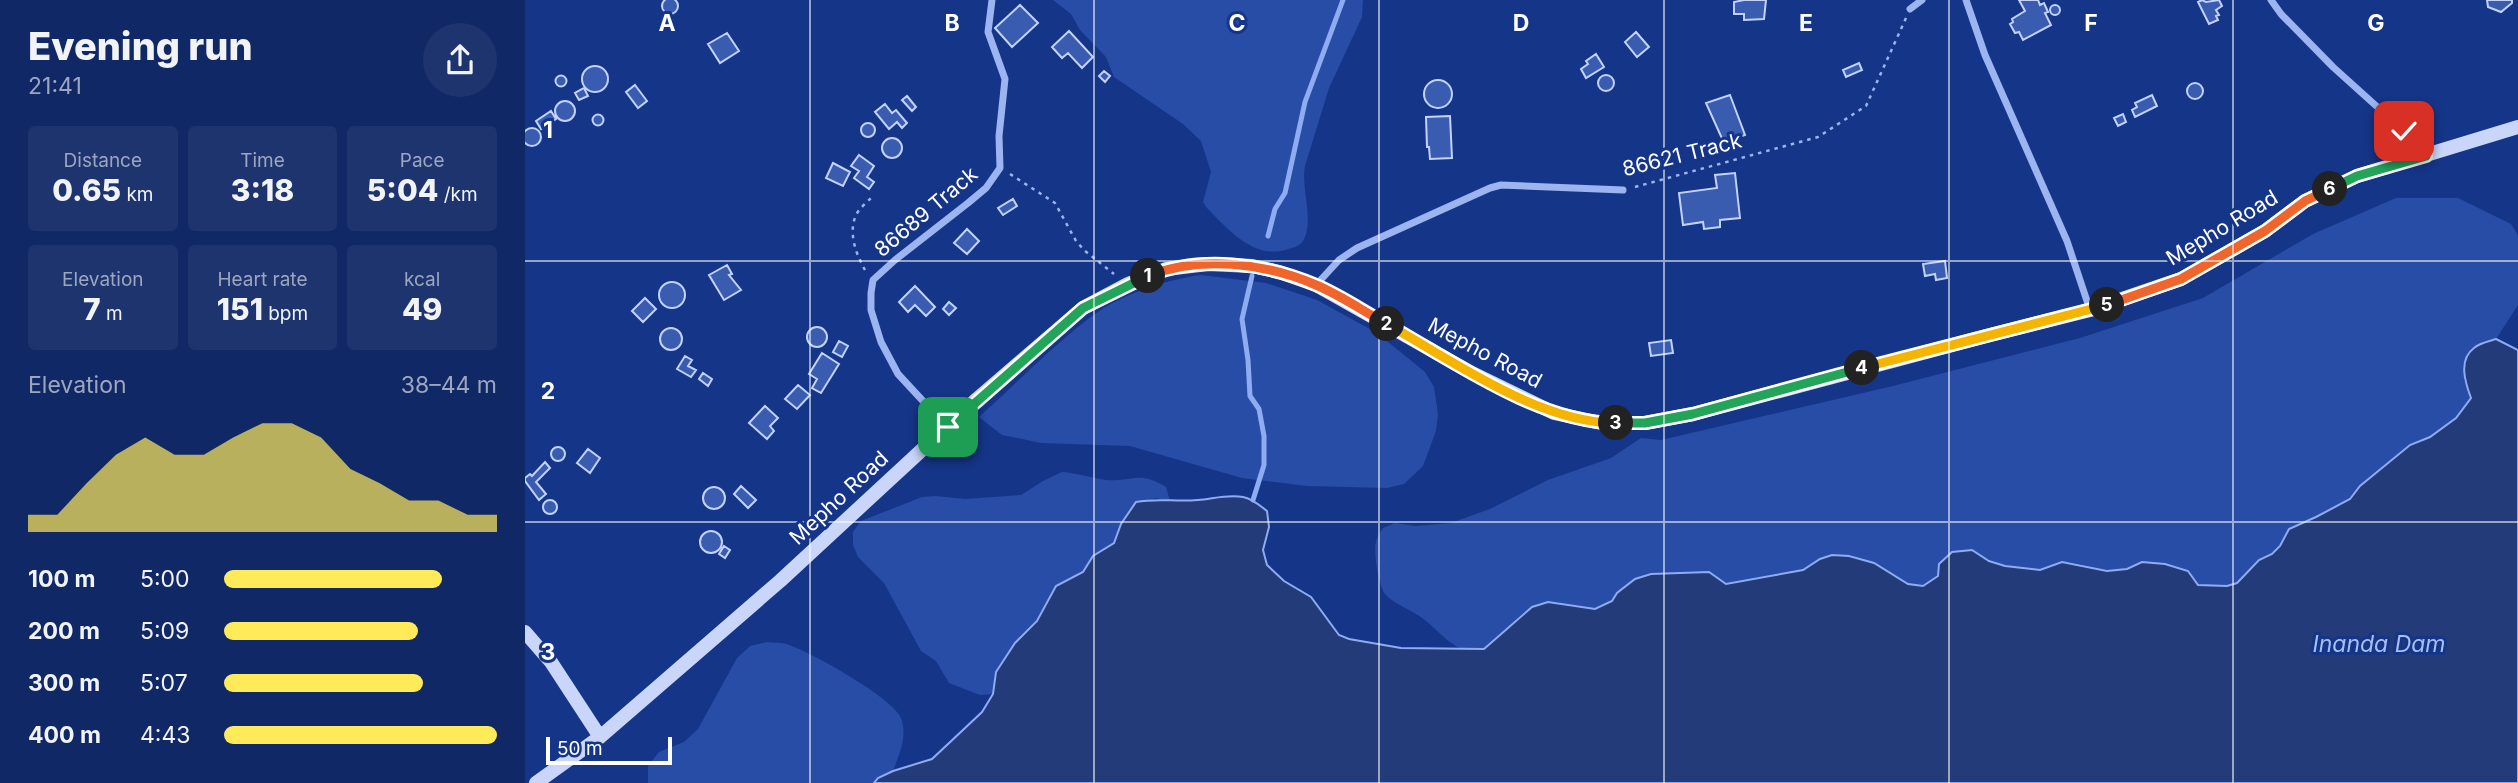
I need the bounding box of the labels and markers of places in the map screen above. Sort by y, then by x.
pin [2374,101,2434,161]
pin: 6 [2312,172,2347,206]
pin: 1 [1131,258,1165,294]
pin: 5 [2089,288,2125,322]
pin: 2 [1369,306,1405,342]
pin: 4 [1845,350,1879,386]
pin [918,397,978,457]
pin: 3 [1599,406,1633,440]

